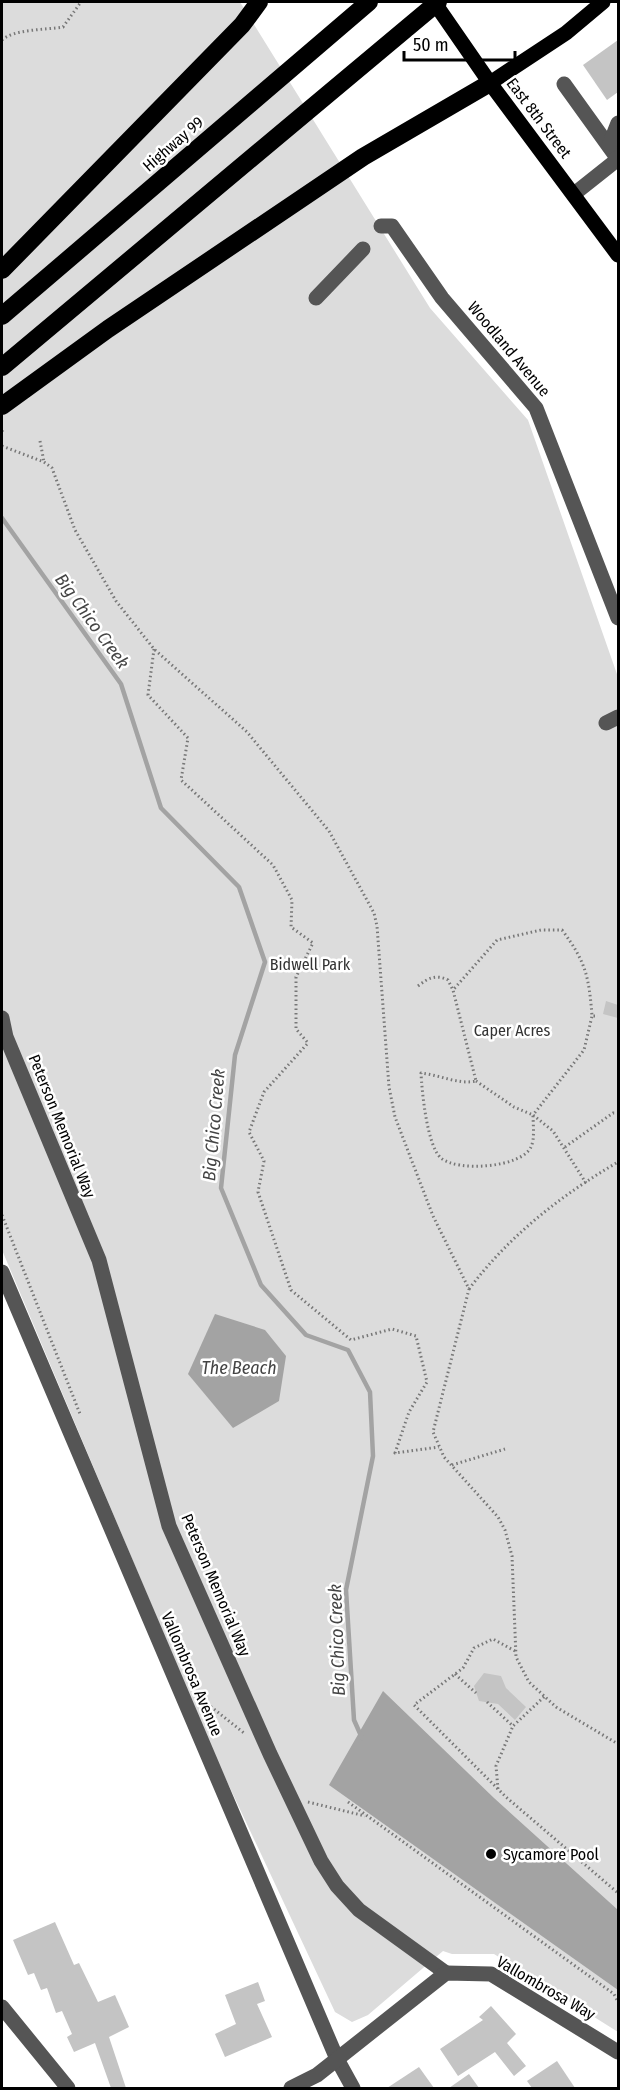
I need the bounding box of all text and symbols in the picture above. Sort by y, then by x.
scale bar [404,24,515,62]
text: 50 m [413,34,449,56]
street label: East 8th Street [503,74,576,163]
street label: Highway 99 [139,112,207,175]
street label: Woodland Avenue [464,298,554,400]
water label: Big Chico Creek [50,569,134,673]
park label: Bidwell Park [270,955,351,974]
park label: Caper Acres [474,1021,551,1040]
street label: Peterson Memorial Way [25,1052,100,1201]
water label: Big Chico Creek [198,1068,230,1182]
water label: The Beach [201,1357,277,1379]
street label: Peterson Memorial Way [177,1511,255,1660]
water label: Big Chico Creek [324,1583,350,1696]
street label: Vallombrosa Avenue [157,1609,227,1739]
place label: Sycamore Pool [503,1845,599,1864]
marker: Sycamore Pool [484,1847,498,1861]
street label: Vallombrosa Way [493,1952,600,2024]

